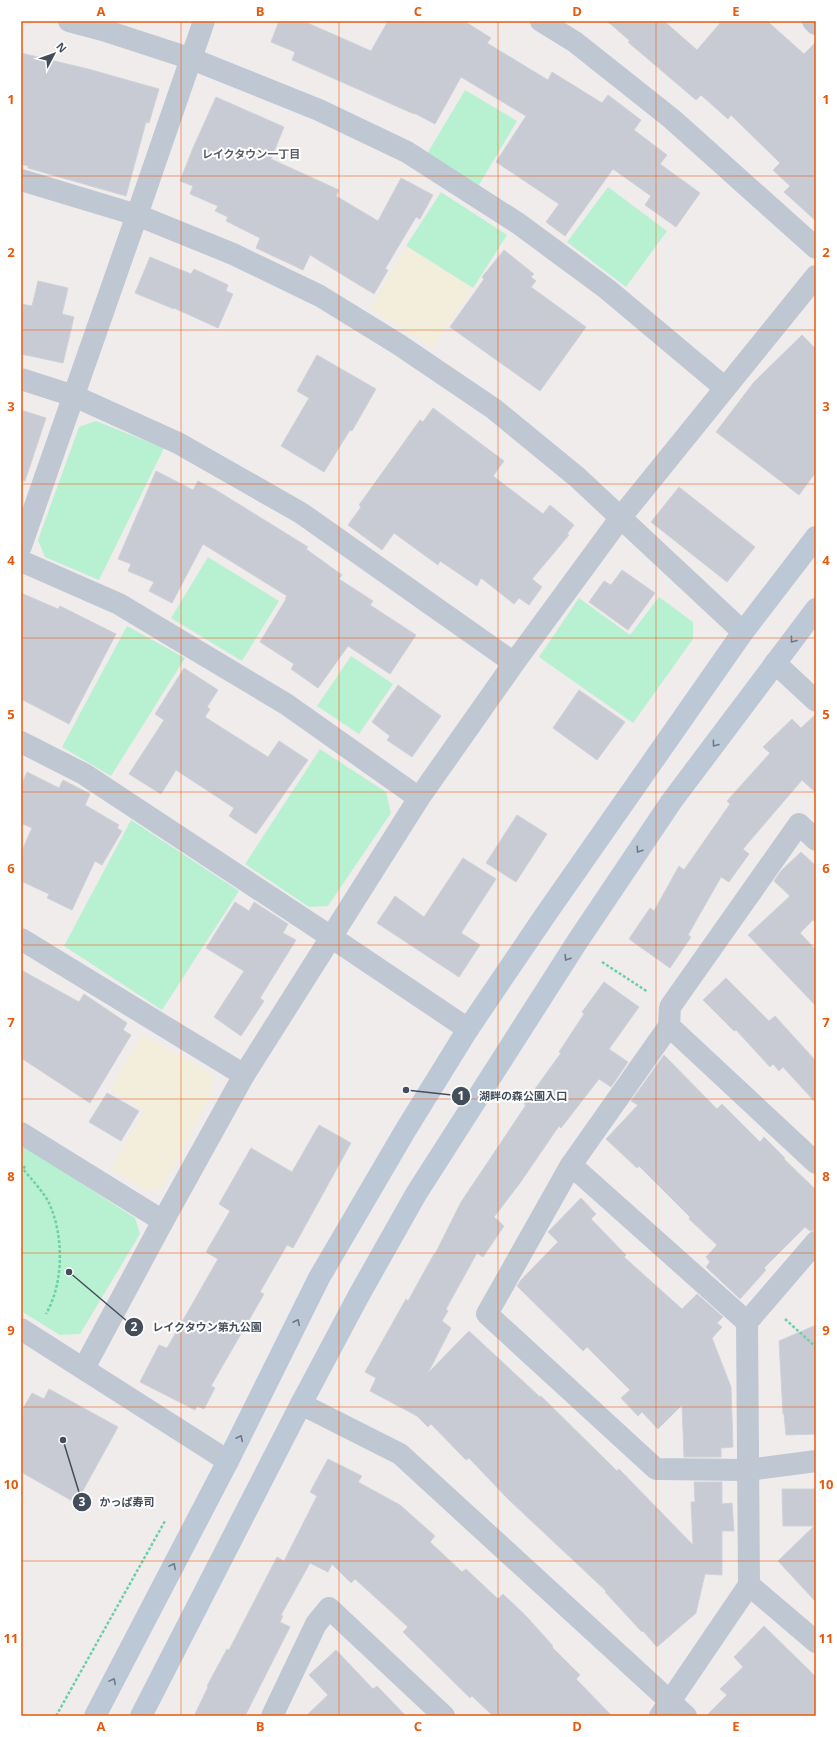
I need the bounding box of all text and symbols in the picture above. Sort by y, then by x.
text: A [97,2,106,20]
text: B [256,2,265,20]
text: C [414,2,422,20]
text: D [572,2,582,20]
text: E [732,2,740,20]
north arrow [34,34,74,74]
text: N [53,39,71,55]
text: 1 [7,90,15,108]
text: 1 [822,90,830,108]
district label: レイクタウン一丁目 [202,146,300,161]
text: 2 [7,243,15,261]
text: 2 [822,243,830,261]
text: 3 [7,397,15,415]
text: 3 [822,397,830,415]
text: 4 [7,551,15,569]
text: 4 [822,551,830,569]
one-way arrow [790,635,797,642]
text: 5 [7,705,15,723]
text: 5 [822,705,830,723]
one-way arrow [712,739,719,746]
one-way arrow [636,846,644,853]
text: 6 [7,859,15,877]
text: 6 [822,859,830,877]
one-way arrow [564,954,572,961]
text: 7 [7,1013,15,1031]
text: 7 [822,1013,830,1031]
callout: 湖畔の森公園入口 [451,1084,575,1107]
text: 1 [458,1087,464,1104]
text: 湖畔の森公園入口 [479,1088,567,1103]
text: 8 [7,1167,15,1185]
text: 8 [822,1167,830,1185]
callout: レイクタウン第九公園 [124,1316,270,1339]
text: 2 [131,1318,138,1335]
text: レイクタウン第九公園 [152,1319,262,1334]
one-way arrow [292,1319,300,1326]
text: 9 [7,1321,15,1339]
text: 9 [822,1321,830,1339]
one-way arrow [235,1435,242,1443]
text: 10 [4,1475,18,1493]
text: 10 [819,1475,833,1493]
callout: かっぱ寿司 [72,1490,163,1513]
text: 3 [79,1493,86,1510]
text: かっぱ寿司 [100,1494,155,1509]
one-way arrow [168,1563,176,1570]
text: 11 [4,1629,18,1647]
text: 11 [819,1629,833,1647]
one-way arrow [108,1678,116,1686]
text: A [97,1717,106,1735]
text: B [256,1717,265,1735]
text: C [414,1717,422,1735]
text: D [572,1717,582,1735]
text: E [732,1717,740,1735]

